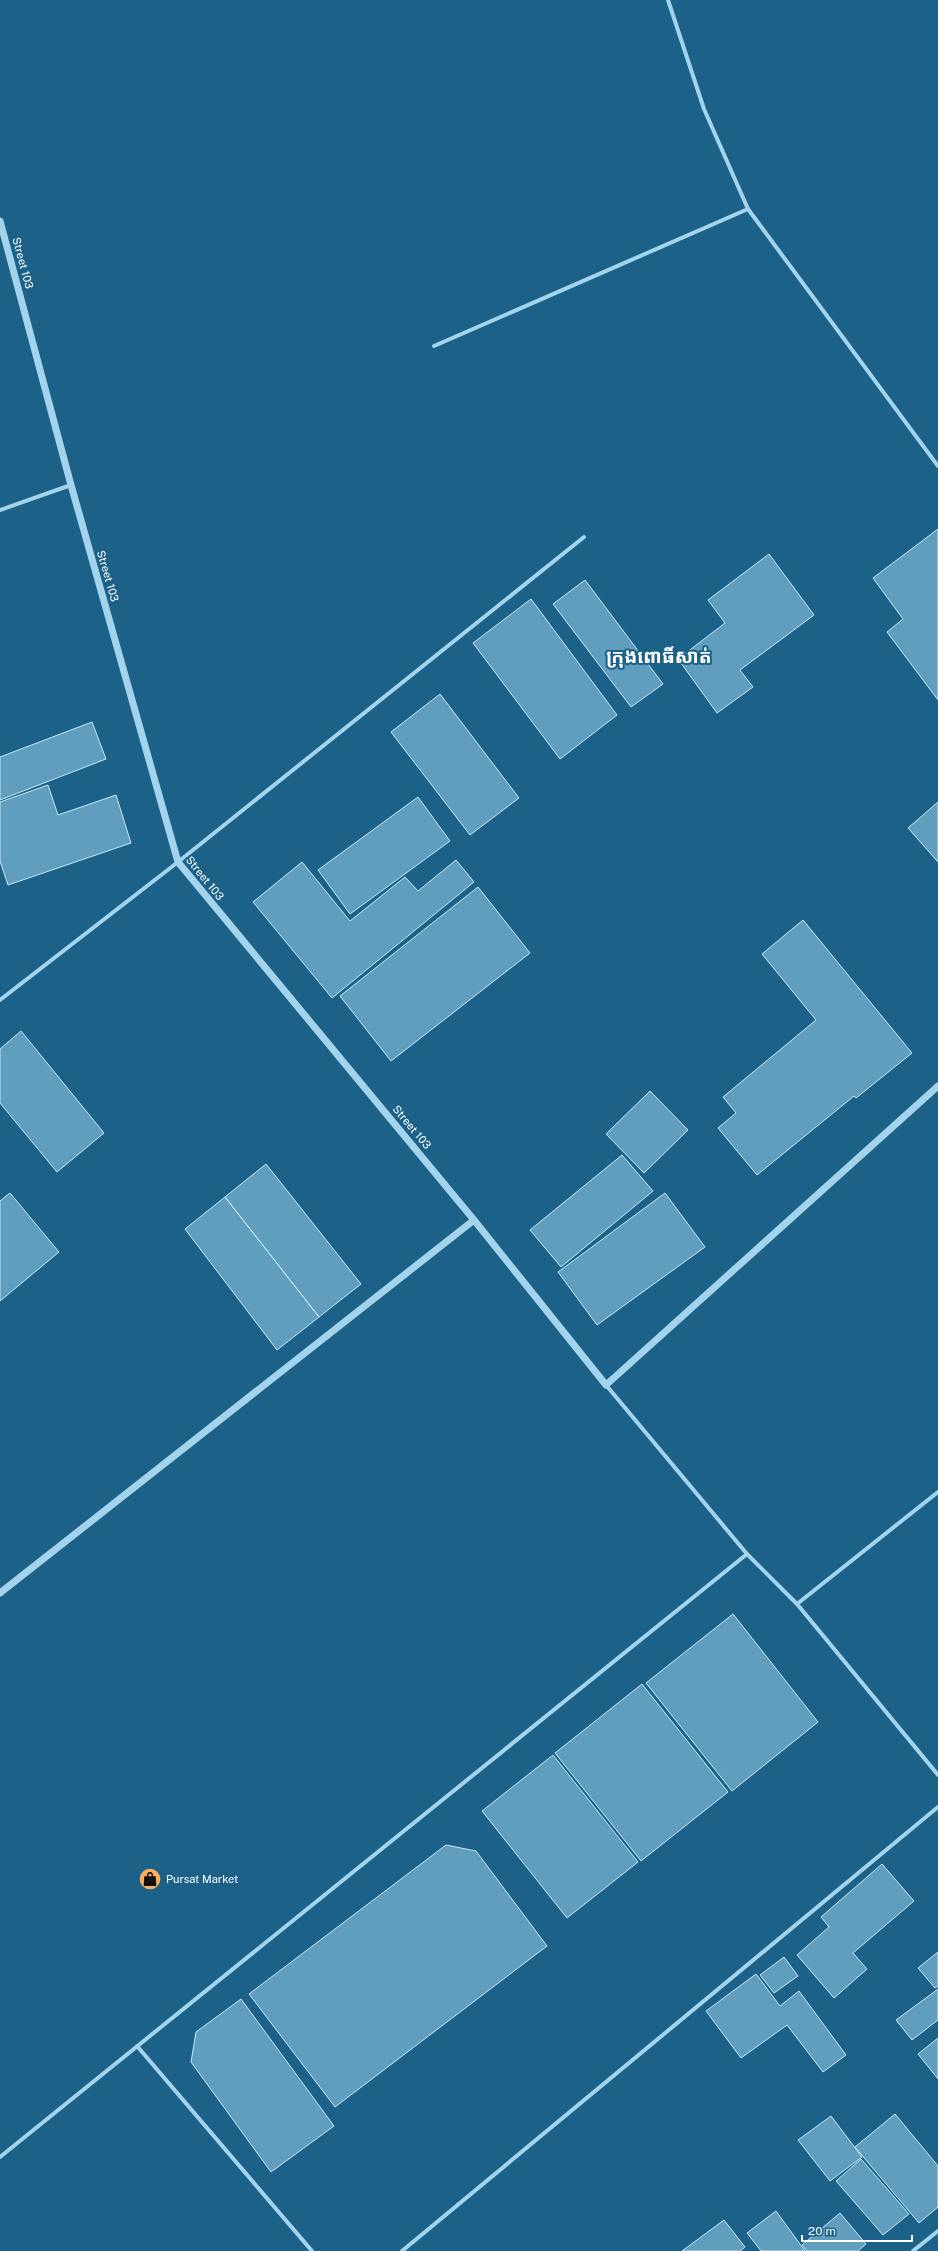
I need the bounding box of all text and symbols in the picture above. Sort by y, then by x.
street label: Street 103 [10,236,36,290]
street label: Street 103 [95,549,121,603]
district label: ក្រុងពោធិ៍សាត់ [606,645,712,668]
street label: Street 103 [184,854,226,902]
street label: Street 103 [390,1103,434,1151]
shop icon: Pursat Market [137,1866,163,1892]
place label: Pursat Market [166,1873,238,1885]
scale bar [802,2217,912,2243]
text: 20 m [808,2224,836,2238]

